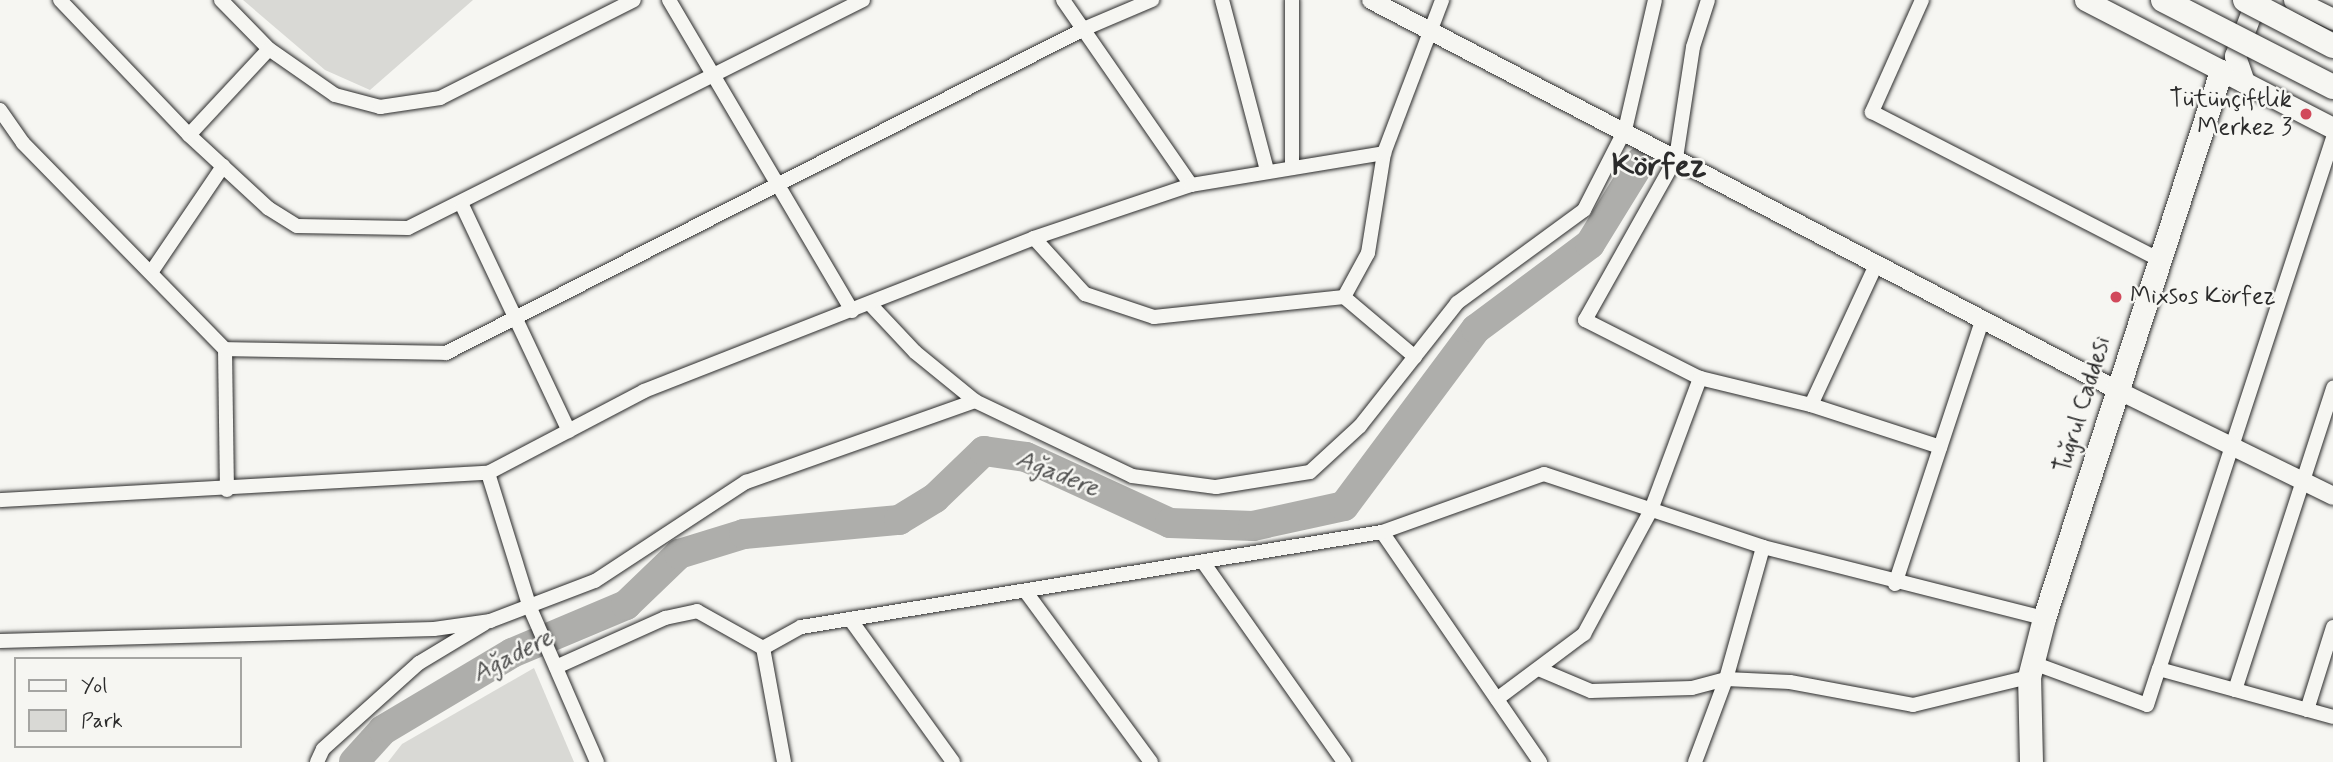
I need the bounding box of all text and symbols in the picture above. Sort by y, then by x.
place label: Tütünçiftlik Merkez 3 [2169,86,2292,142]
marker: Tütünçiftlik Merkez 3 [2298,106,2314,122]
district label: Körfez [1611,147,1707,185]
place label: Mixsos Körfez [2130,283,2276,311]
marker: Mixsos Körfez [2108,289,2124,305]
street label: Tuğrul Caddesi [2048,331,2118,479]
water label: Ağadere [1011,444,1103,506]
water label: Ağadere [467,623,559,691]
legend [14,657,242,748]
text: Yol [81,672,107,700]
text: Park [81,707,123,735]

